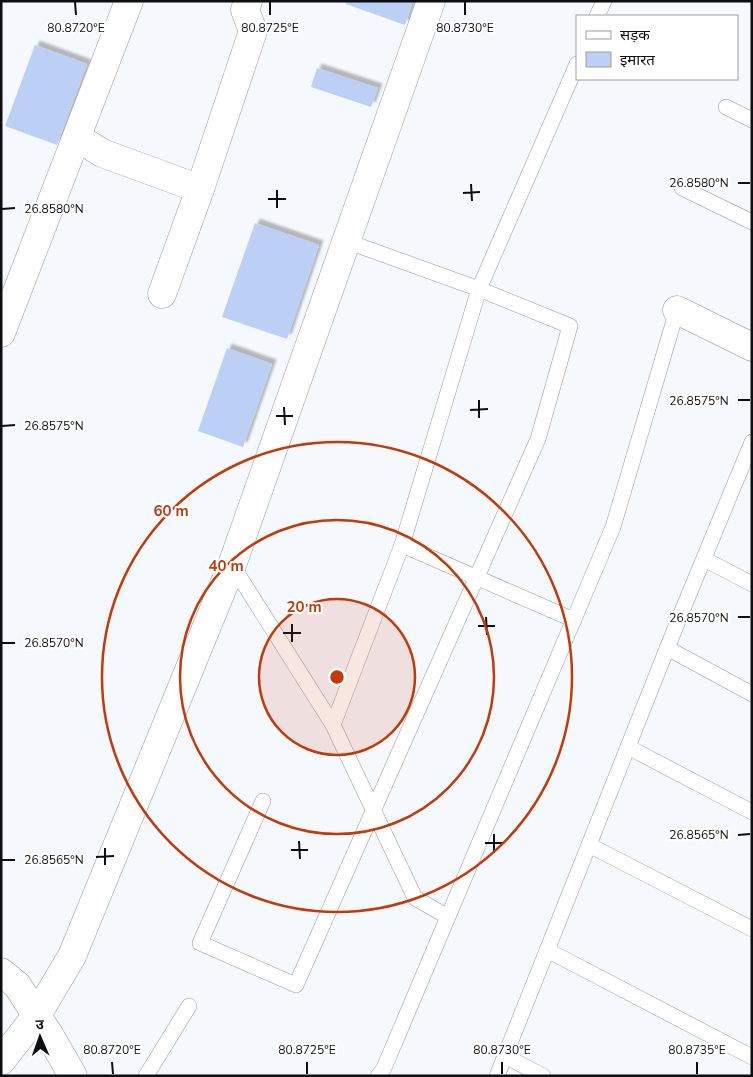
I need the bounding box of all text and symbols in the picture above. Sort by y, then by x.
legend [576,15,738,80]
text: 80.8720°E [47,20,105,36]
text: 80.8725°E [241,20,299,36]
text: 80.8730°E [436,20,494,36]
text: सड़क [620,25,650,45]
text: इमारत [620,50,655,70]
text: 26.8580°N [669,175,729,191]
text: 26.8580°N [24,201,84,217]
text: 26.8575°N [669,393,729,409]
text: 26.8575°N [24,418,84,434]
text: 60 m [153,501,189,521]
text: 40 m [208,556,244,576]
text: 20 m [286,597,322,617]
text: 26.8570°N [669,610,729,626]
text: 26.8570°N [24,635,84,651]
centre of rings [328,668,346,686]
text: 26.8565°N [669,827,729,843]
text: 26.8565°N [24,852,84,868]
north arrow [15,1012,65,1062]
text: उ [35,1015,45,1034]
text: 80.8720°E [83,1042,141,1058]
text: 80.8725°E [278,1042,336,1058]
text: 80.8730°E [473,1042,531,1058]
text: 80.8735°E [668,1042,726,1058]

